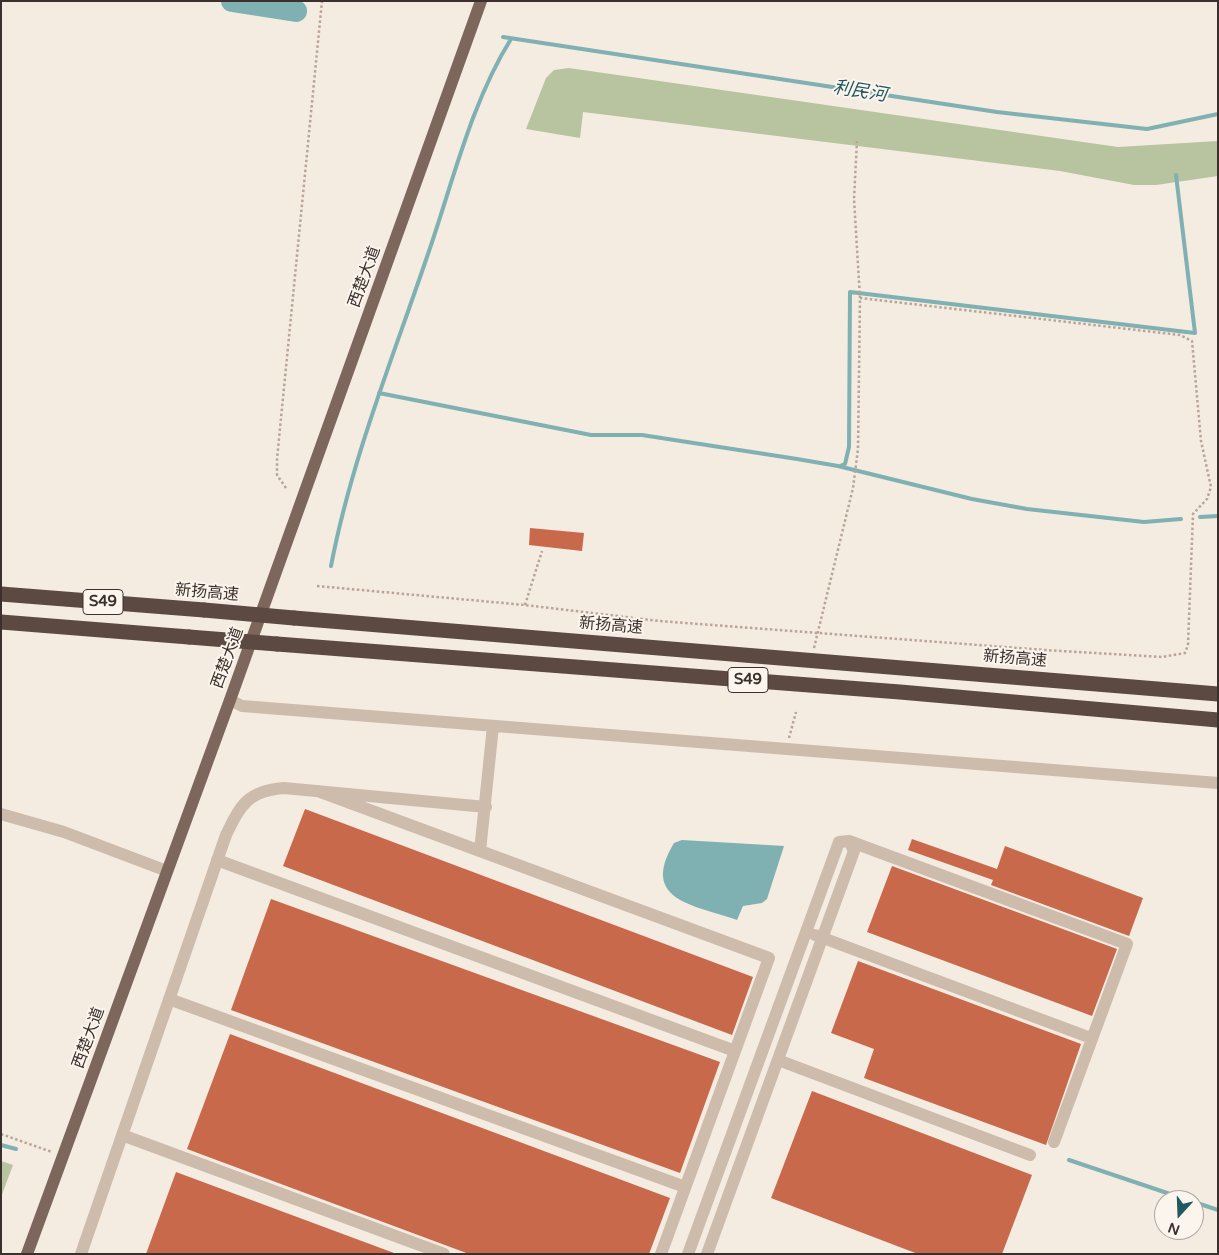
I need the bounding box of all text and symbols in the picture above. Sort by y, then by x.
water label: 利民河 [832,77,888,107]
street label: 西楚大道 [345,244,385,310]
street label: 新扬高速 [174,581,240,605]
road number: S49 [83,590,123,614]
street label: 新扬高速 [578,614,644,638]
street label: 西楚大道 [208,625,248,691]
street label: 新扬高速 [982,647,1048,671]
road number: S49 [728,668,768,692]
street label: 西楚大道 [69,1005,109,1071]
north arrow [1154,1190,1204,1240]
text: N [1166,1219,1182,1239]

